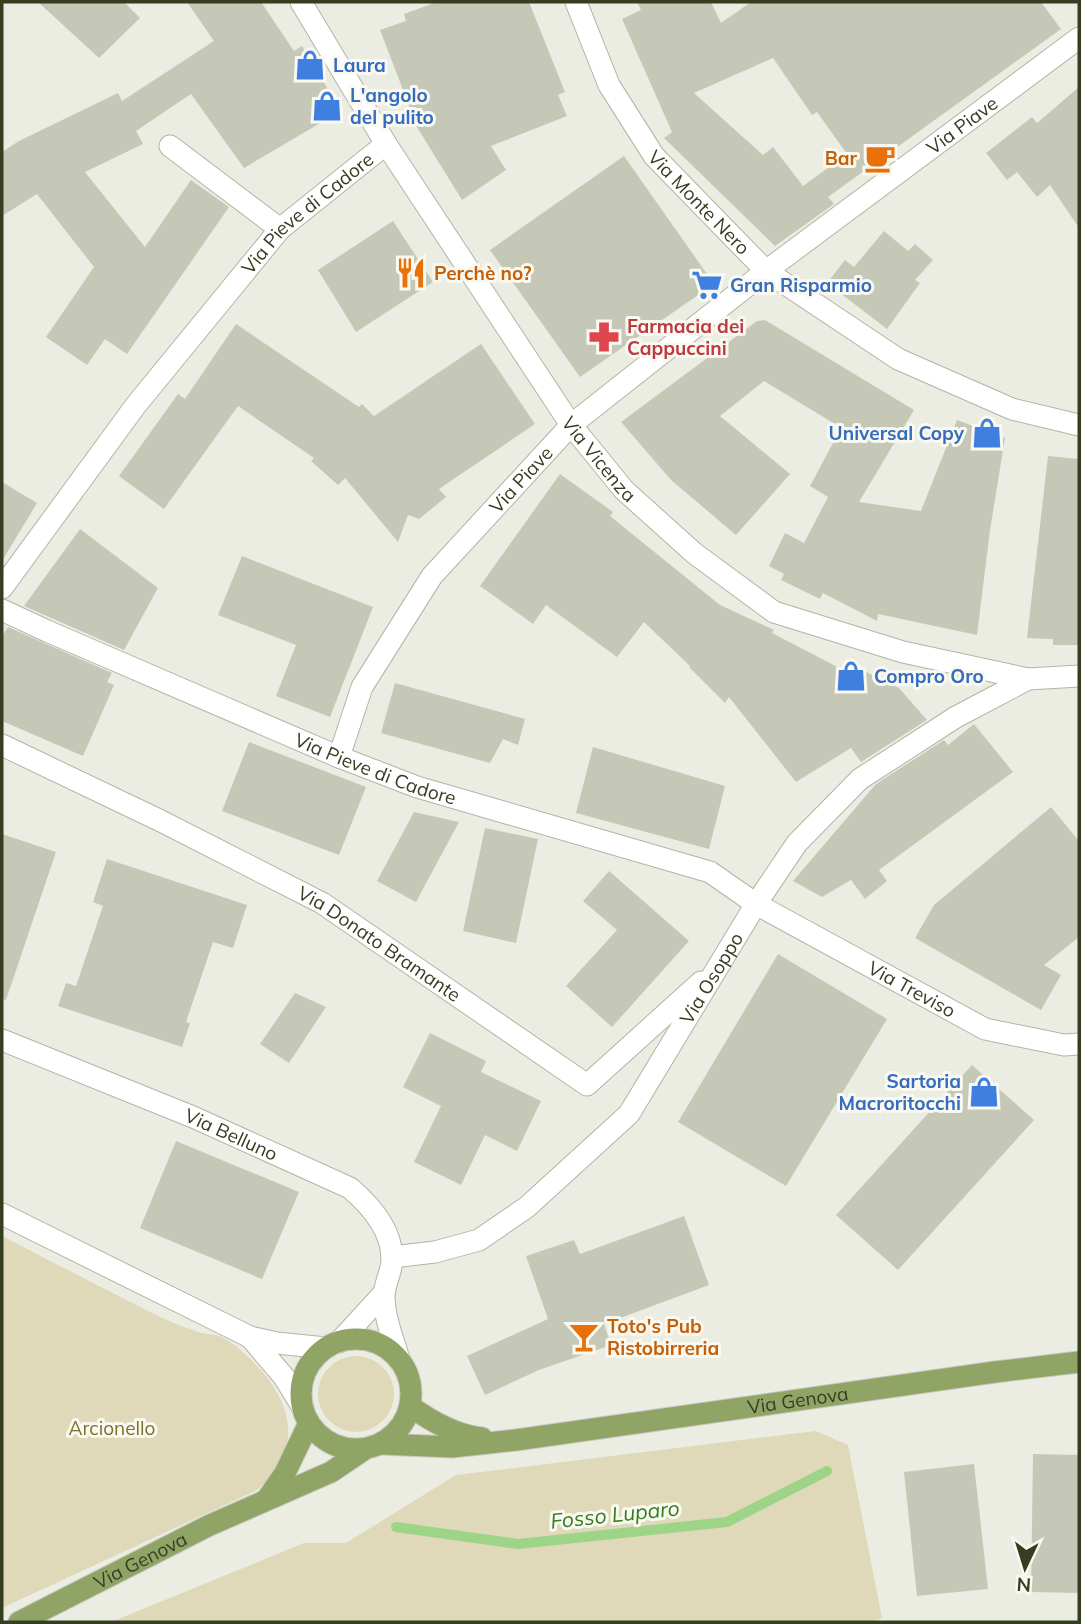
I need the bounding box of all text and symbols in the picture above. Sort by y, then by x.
shop icon: Laura [293,48,327,82]
place label: Laura [333,53,386,77]
place label: L'angolo del pulito [350,83,434,129]
shop icon: L'angolo del pulito [310,89,344,123]
street label: Via Piave [922,91,1002,159]
cafe icon: Bar [863,141,897,175]
street label: Via Monte Nero [643,145,755,260]
place label: Bar [825,146,858,170]
street label: Via Pieve di Cadore [236,147,378,279]
restaurant icon: Perchè no? [394,256,428,290]
place label: Perchè no? [434,261,532,285]
supermarket icon: Gran Risparmio [690,268,724,302]
place label: Gran Risparmio [730,273,872,297]
place label: Farmacia dei Cappuccini [627,314,744,360]
pharmacy icon: Farmacia dei Cappuccini [587,320,621,354]
street label: Via Vicenza [557,412,641,507]
shop icon: Universal Copy [970,416,1004,450]
place label: Universal Copy [829,421,965,445]
street label: Via Piave [484,441,558,518]
shop icon: Compro Oro [834,659,868,693]
place label: Compro Oro [874,664,984,688]
street label: Via Pieve di Cadore [291,727,459,810]
street label: Via Donato Bramante [294,881,465,1007]
street label: Via Osoppo [674,928,748,1028]
street label: Via Treviso [864,956,960,1023]
place label: Sartoria Macroritocchi [838,1069,961,1115]
shop icon: Sartoria Macroritocchi [967,1075,1001,1109]
street label: Via Belluno [181,1103,282,1166]
place label: Toto's Pub Ristobirreria [607,1314,719,1360]
bar icon: Toto's Pub Ristobirreria [567,1320,601,1354]
street label: Via Genova [746,1381,850,1419]
park label: Arcionello [69,1416,155,1440]
water label: Fosso Luparo [549,1494,681,1534]
street label: Via Genova [90,1527,191,1594]
north arrow [990,1533,1060,1603]
text: N [1016,1572,1032,1597]

